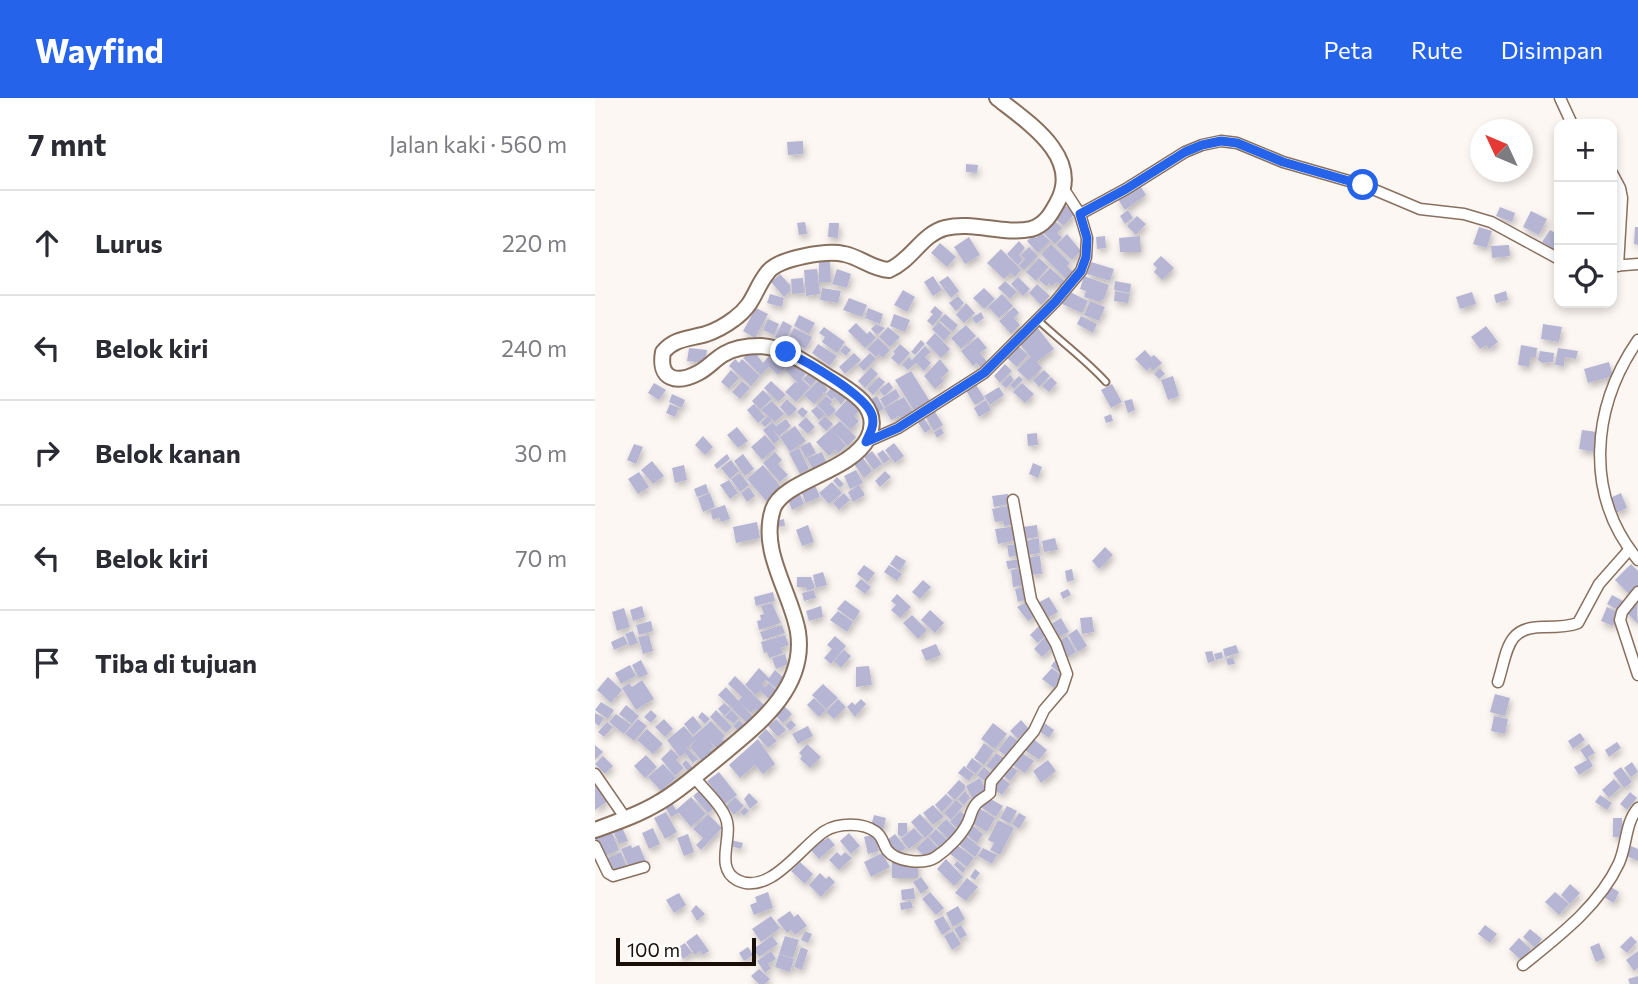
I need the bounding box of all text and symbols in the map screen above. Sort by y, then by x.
text: Wayfind [35,29,164,70]
text: Peta [1323,35,1373,64]
text: Rute [1411,35,1463,64]
text: Disimpan [1501,35,1603,64]
north arrow [1470,119,1533,182]
map controls [1554,119,1617,308]
button: + [1554,119,1617,182]
text: 7 mnt [28,125,106,162]
text: Jalan kaki · 560 m [389,130,567,158]
route start [1347,169,1378,200]
button: − [1554,182,1617,245]
icon: ahead [28,224,66,262]
text: Lurus [95,227,163,258]
text: 220 m [502,229,567,257]
button: locate [1554,245,1617,308]
icon: left [28,329,66,367]
text: Belok kiri [95,332,209,363]
text: 240 m [501,334,567,362]
route end [770,336,801,367]
icon: right [28,434,66,472]
text: Belok kanan [95,437,241,468]
text: 30 m [514,439,567,467]
icon: left [28,539,66,577]
text: Belok kiri [95,542,209,573]
text: 70 m [515,544,567,572]
icon: arrive [28,644,66,682]
text: Tiba di tujuan [95,647,257,678]
scale bar [616,935,756,967]
text: 100 m [627,938,680,961]

